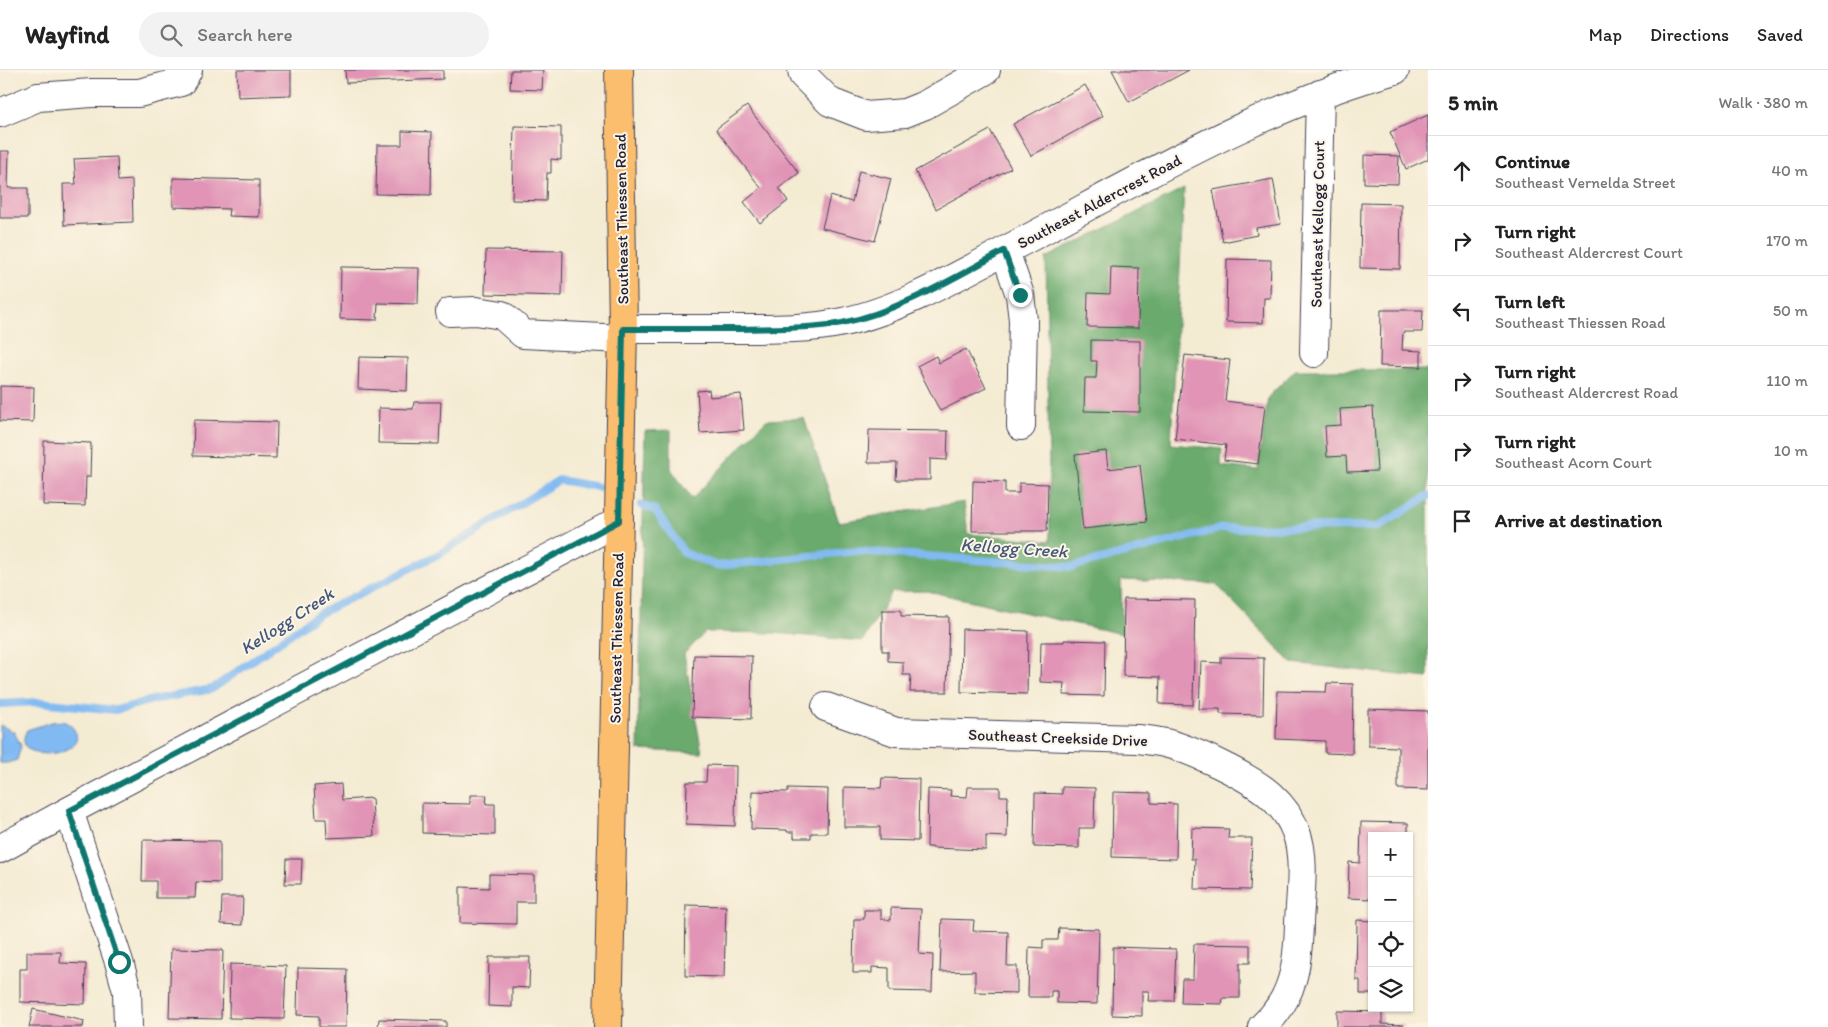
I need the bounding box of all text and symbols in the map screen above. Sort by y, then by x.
search box [139,12,489,57]
text: Wayfind [25,20,109,49]
icon: search [157,21,185,49]
text: Search here [197,23,293,46]
text: Map [1589,24,1622,46]
text: Directions [1650,24,1729,46]
text: Saved [1757,24,1803,46]
text: 5 min [1448,90,1498,115]
text: Walk · 380 m [1718,93,1808,112]
street label: Southeast Thiessen Road [611,133,632,305]
street label: Southeast Kellogg Court [1307,140,1328,308]
street label: Southeast Aldercrest Road [1014,150,1185,253]
text: Continue [1495,150,1570,173]
icon: ahead [1448,157,1476,185]
text: 40 m [1771,161,1808,180]
text: Southeast Vernelda Street [1495,173,1676,192]
text: Turn right [1495,220,1576,243]
icon: right [1448,227,1476,255]
text: 170 m [1766,231,1808,250]
text: Southeast Aldercrest Court [1495,243,1683,262]
route end [1009,284,1032,307]
text: Turn left [1495,290,1565,313]
icon: left [1448,297,1476,325]
text: 50 m [1773,301,1808,320]
text: Southeast Thiessen Road [1495,313,1666,332]
text: Turn right [1495,360,1576,383]
icon: right [1448,367,1476,395]
text: 110 m [1766,371,1808,390]
text: Southeast Aldercrest Road [1495,383,1678,402]
text: Turn right [1495,430,1576,453]
icon: right [1448,437,1476,465]
text: 10 m [1774,441,1808,460]
text: Southeast Acorn Court [1495,453,1652,472]
icon: arrive [1448,507,1476,535]
text: Arrive at destination [1495,509,1662,532]
water label: Kellogg Creek [960,533,1070,563]
street label: Southeast Thiessen Road [606,552,627,724]
water label: Kellogg Creek [236,582,339,659]
street label: Southeast Creekside Drive [968,725,1148,750]
map controls [1368,832,1413,1012]
button: + [1368,832,1413,877]
button: − [1368,877,1413,922]
button: locate [1368,922,1413,967]
route start [108,951,131,974]
button: layers [1368,967,1413,1012]

